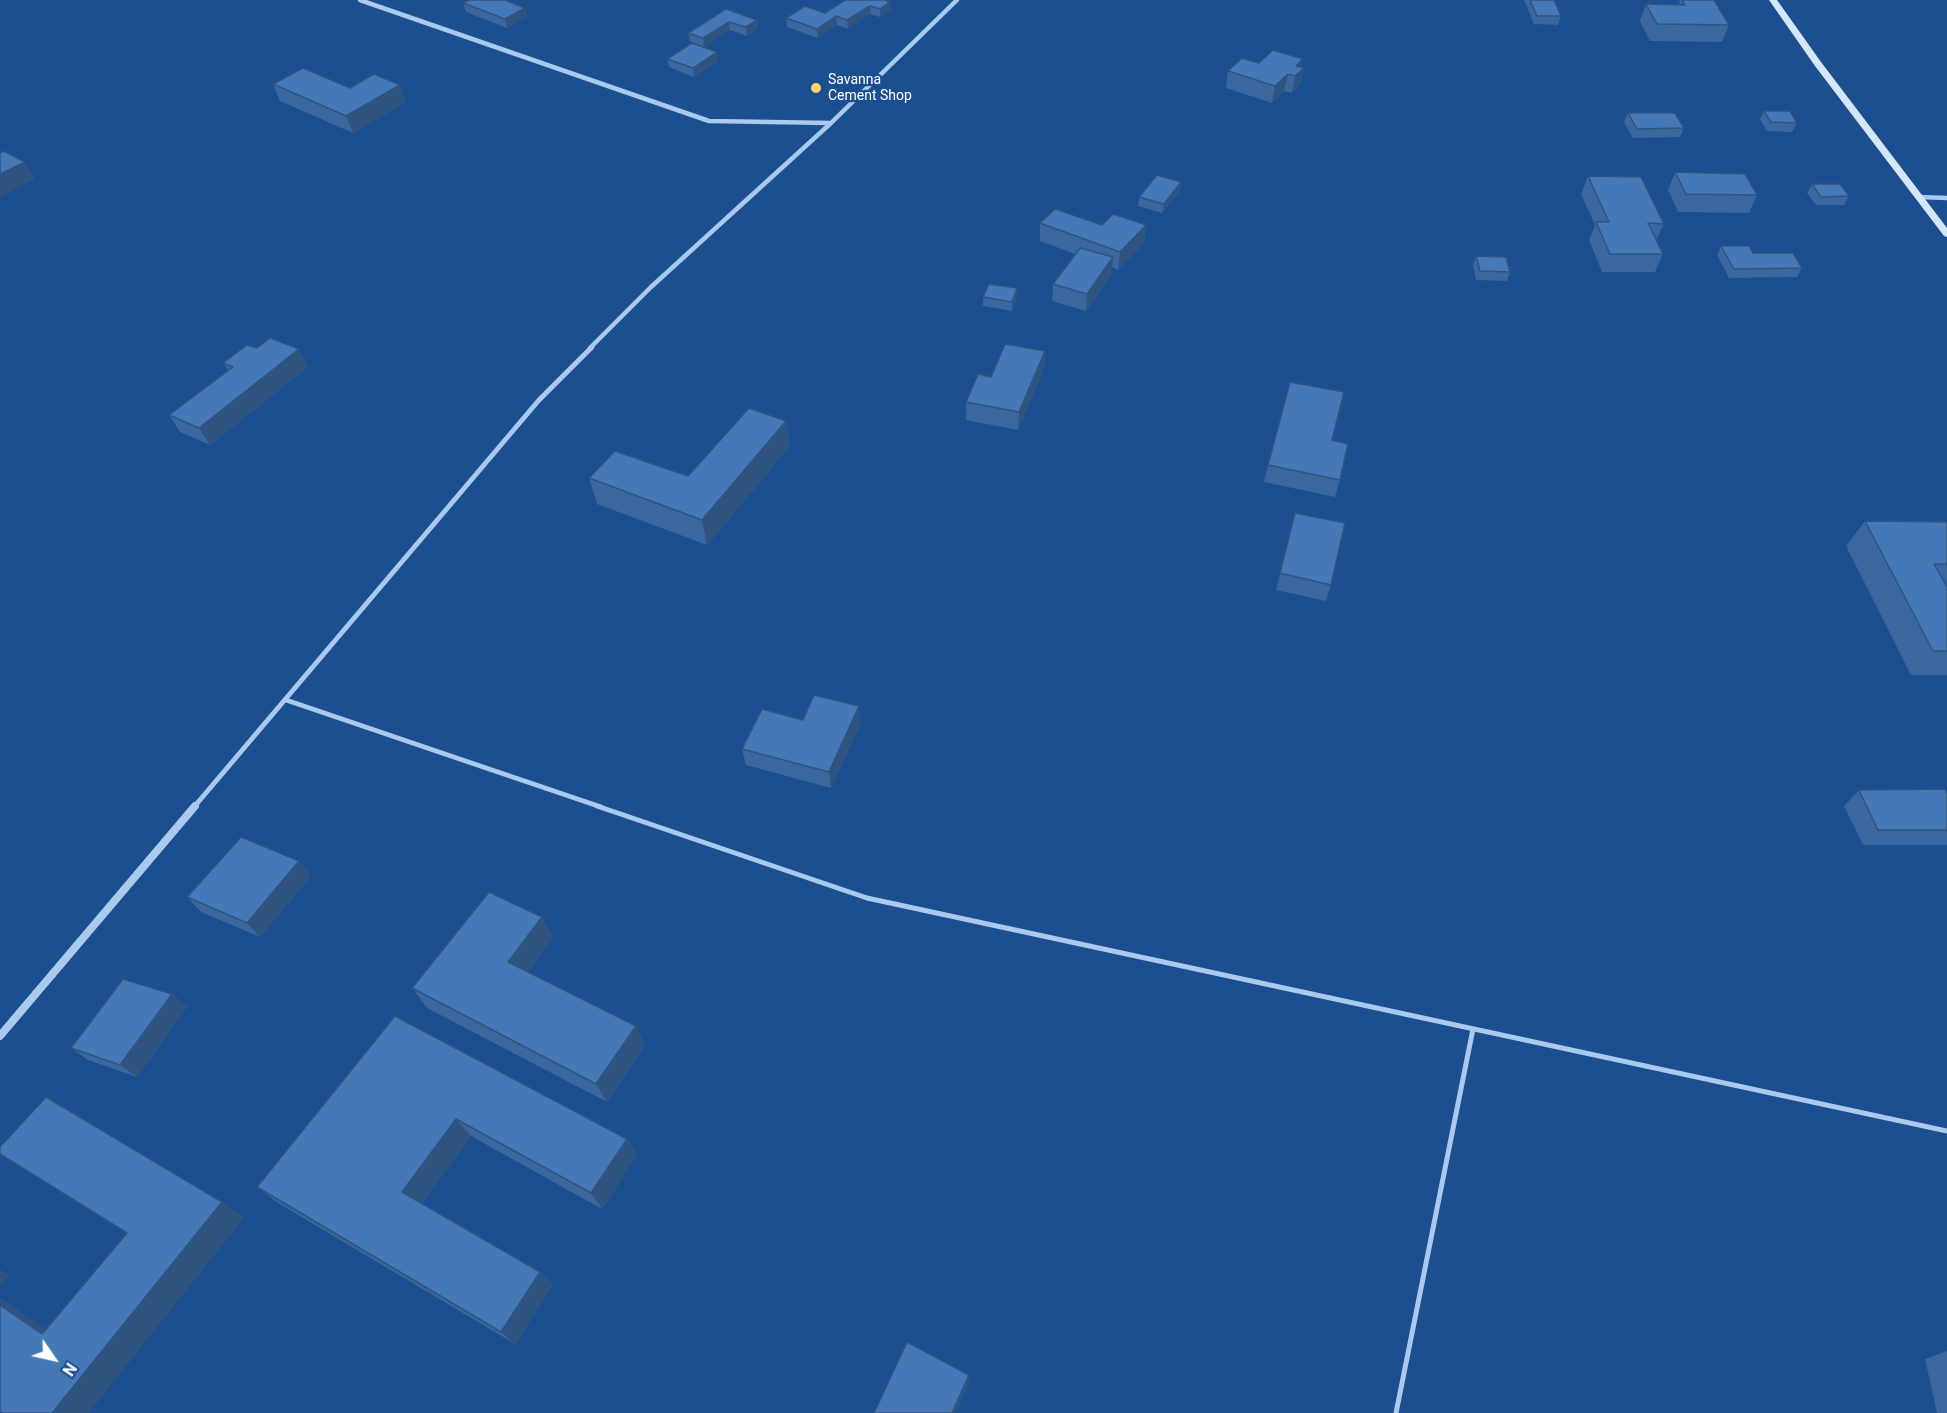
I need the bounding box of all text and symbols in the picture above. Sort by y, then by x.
place label: Savanna Cement Shop [828,72,912,104]
marker: Savanna Cement Shop [809,81,823,95]
north arrow [24,1329,84,1389]
text: N [58,1359,80,1379]

